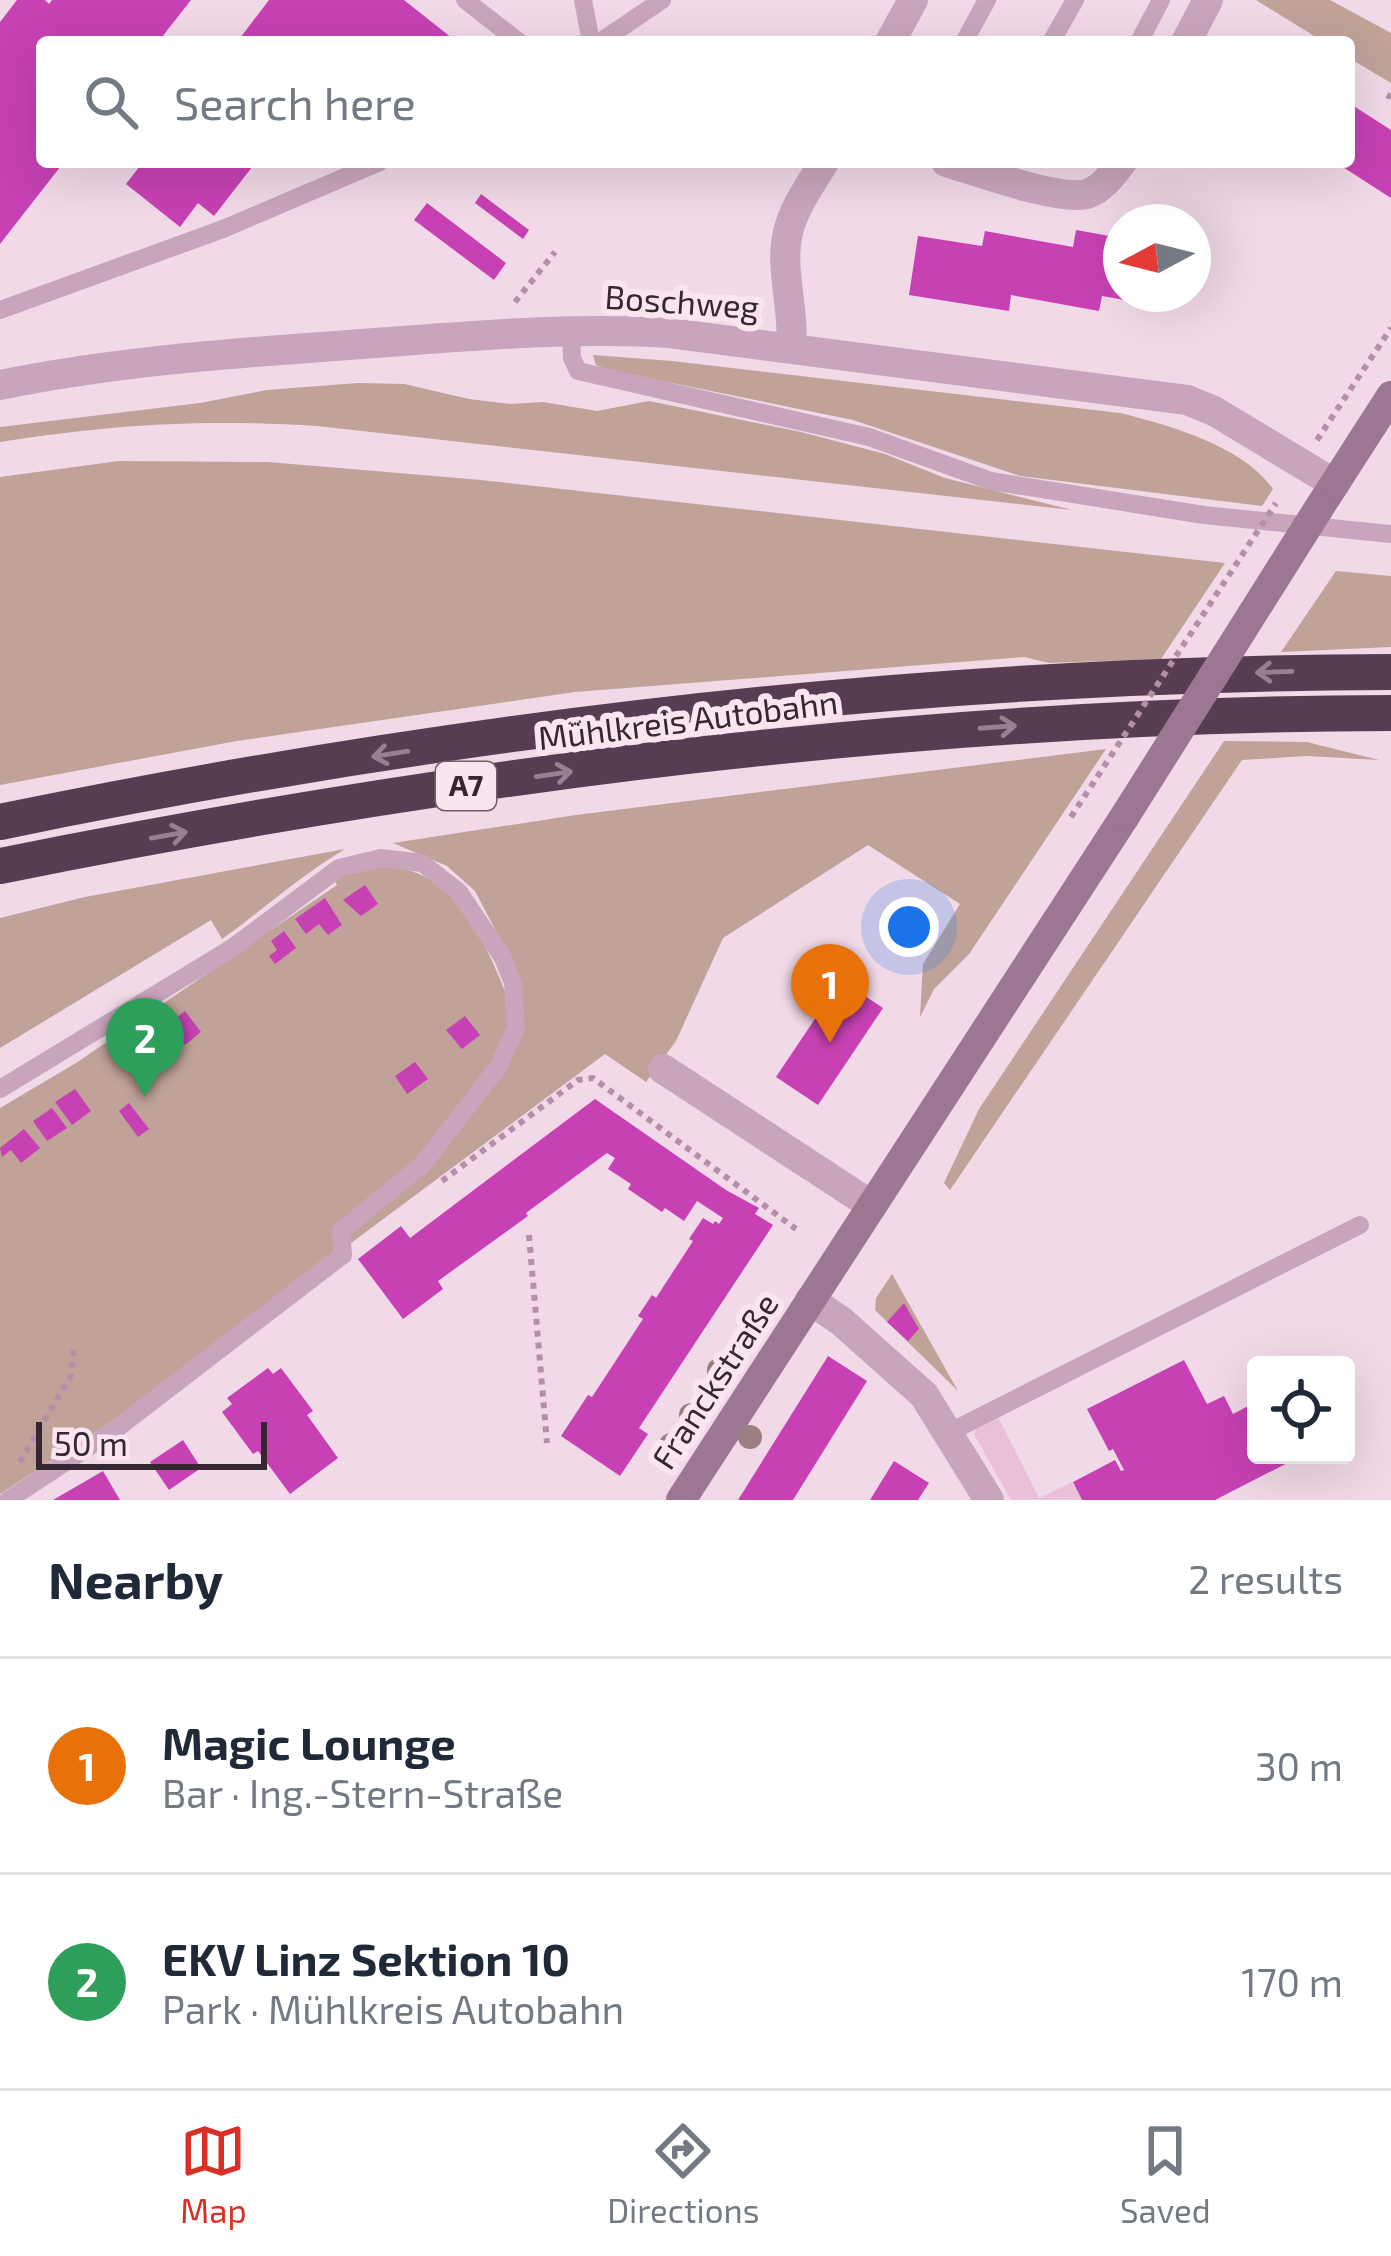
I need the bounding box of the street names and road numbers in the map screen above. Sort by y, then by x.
street label: Boschweg [604,276,761,326]
street label: Mühlkreis Autobahn [536,681,840,757]
road number: A7 [436,762,496,810]
street label: Franckstraße [643,1285,786,1476]

